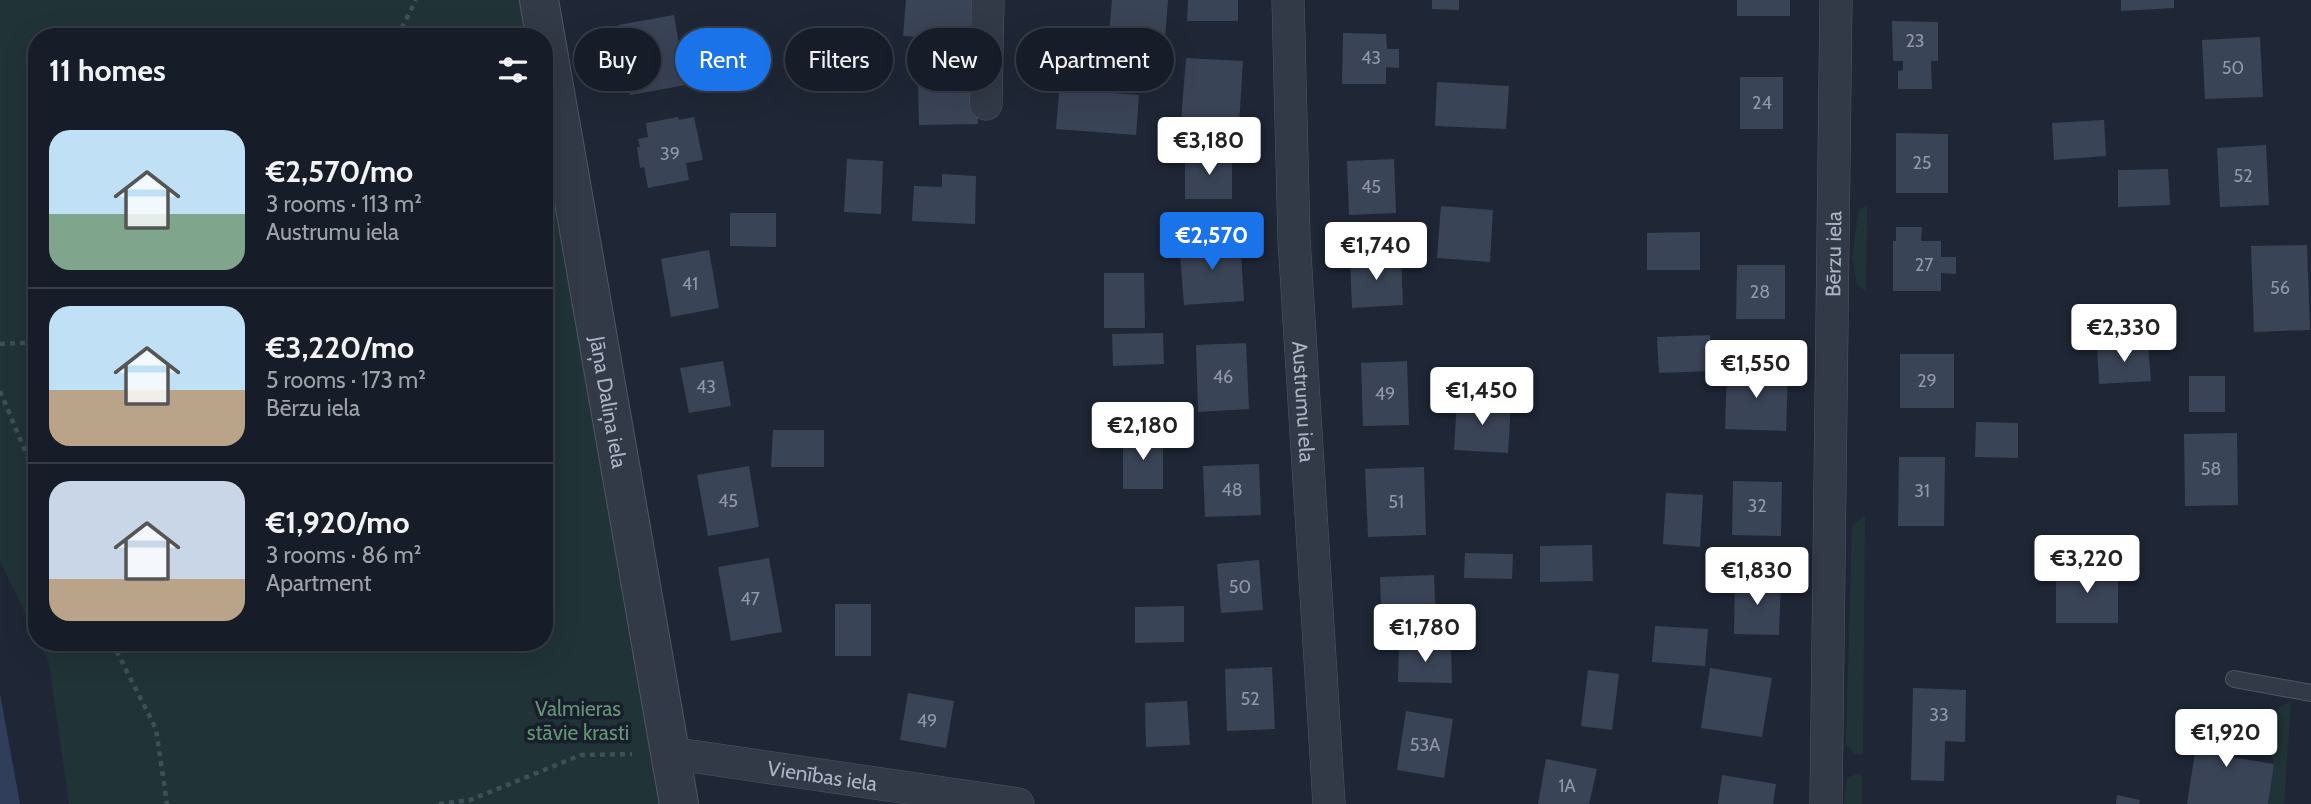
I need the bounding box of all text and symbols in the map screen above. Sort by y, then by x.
chip: Buy [574,28,661,91]
chip: Rent [675,28,771,91]
chip: Filters [785,28,893,91]
chip: New [907,28,1002,91]
chip: Apartment [1016,28,1174,91]
house number: 23 [1905,30,1925,52]
house number: 43 [1361,47,1381,69]
icon: filters [494,51,532,89]
text: 11 homes [49,52,166,89]
house number: 50 [2222,57,2244,79]
house number: 24 [1752,92,1772,114]
pin: €3,180 [1152,118,1266,177]
text: €3,180 [1174,126,1244,154]
house number: 39 [660,143,680,165]
house number: 25 [1912,152,1932,174]
text: €2,570/mo [266,153,413,190]
icon: home [105,158,189,242]
house number: 52 [2233,165,2253,187]
house number: 45 [1361,176,1381,198]
text: 3 rooms · 113 m² [266,190,422,218]
street label: Bērzu iela [1820,211,1846,297]
pin: €2,570 [1155,212,1269,272]
text: Austrumu iela [266,218,399,246]
text: €2,570 [1176,221,1248,249]
pin: €1,740 [1319,222,1433,282]
text: €1,740 [1341,231,1411,259]
house number: 27 [1915,254,1933,276]
house number: 41 [682,273,698,295]
house number: 56 [2270,277,2290,299]
house number: 28 [1750,281,1770,303]
pin: €2,330 [2067,304,2181,364]
text: €2,330 [2087,313,2161,341]
text: €3,220/mo [266,329,414,366]
street label: Jāņa Daliņa iela [585,333,633,470]
icon: home [105,334,189,418]
street label: Austrumu iela [1288,340,1320,463]
pin: €1,550 [1699,340,1813,400]
text: €1,550 [1721,349,1791,377]
text: 5 rooms · 173 m² [266,366,426,394]
house number: 46 [1213,366,1233,388]
pin: €1,450 [1425,368,1539,427]
house number: 29 [1917,370,1937,392]
house number: 43 [696,376,716,398]
text: €1,450 [1446,376,1518,404]
house number: 49 [1375,383,1395,405]
text: Bērzu iela [266,394,360,422]
pin: €2,180 [1086,402,1200,462]
text: €2,180 [1108,411,1178,439]
house number: 58 [2201,458,2221,480]
house number: 48 [1221,479,1243,501]
house number: 31 [1914,480,1930,502]
house number: 45 [718,490,738,512]
house number: 51 [1388,491,1404,513]
house number: 32 [1747,495,1767,517]
text: €1,920/mo [266,504,410,541]
icon: home [105,509,189,593]
pin: €3,220 [2030,536,2144,595]
text: 3 rooms · 86 m² [266,541,421,569]
text: €3,220 [2050,544,2124,572]
pin: €1,830 [1700,548,1814,607]
text: €1,830 [1721,556,1793,584]
text: Apartment [266,569,371,597]
house number: 50 [1229,576,1251,598]
house number: 47 [740,588,760,610]
pin: €1,780 [1368,604,1482,664]
text: €1,780 [1390,613,1460,641]
house number: 52 [1240,688,1260,710]
park label: Valmieras stāvie krasti [527,696,629,745]
house number: 33 [1929,704,1949,726]
house number: 49 [917,710,937,732]
pin: €1,920 [2169,710,2283,769]
text: €1,920 [2191,718,2261,746]
house number: 53A [1410,734,1440,756]
street label: Vienības iela [766,755,879,796]
house number: 1A [1559,775,1575,797]

